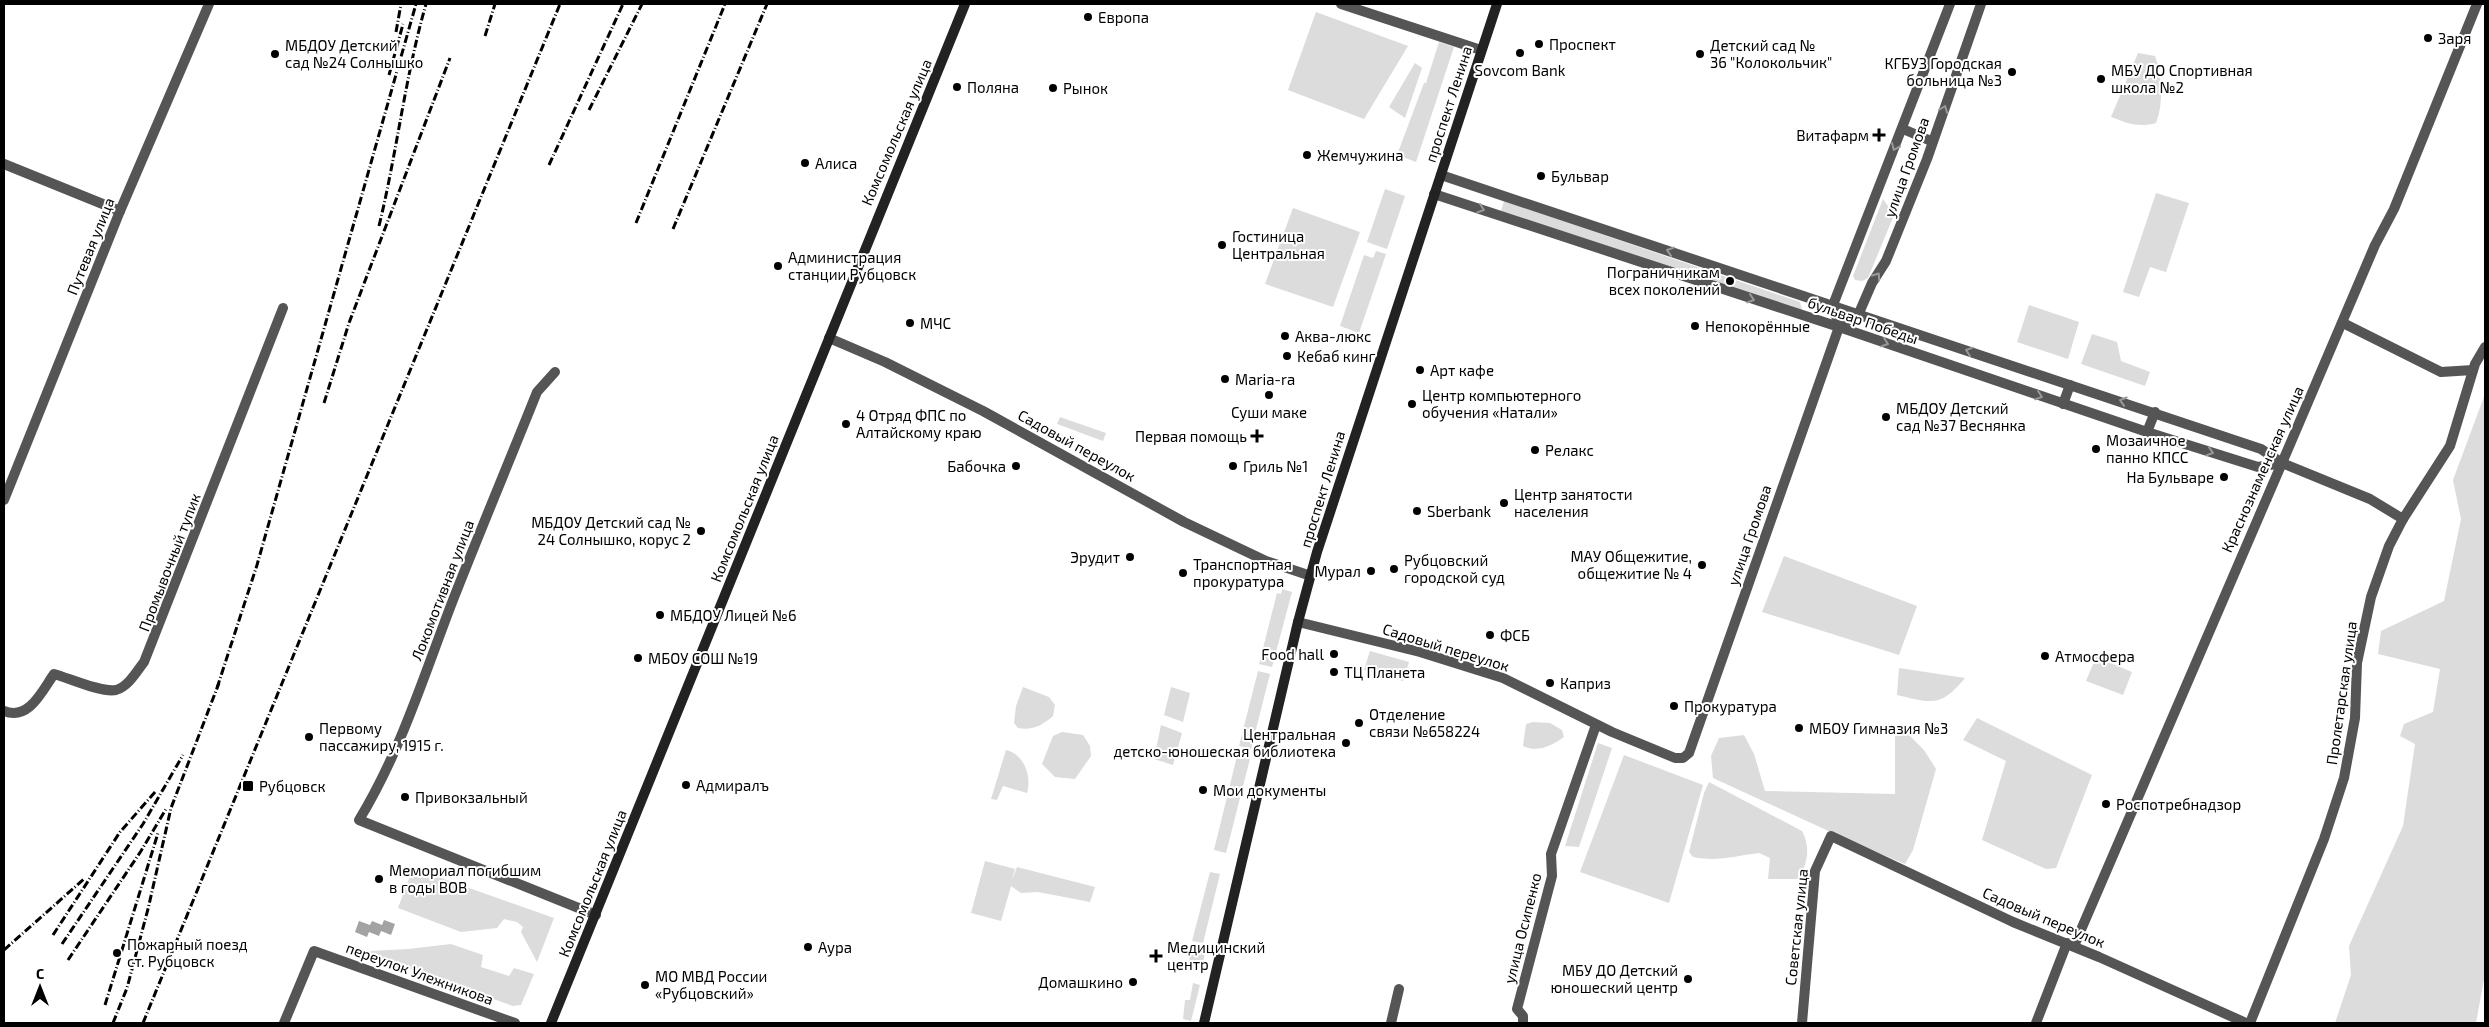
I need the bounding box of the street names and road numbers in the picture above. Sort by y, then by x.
street label: проспект Ленина [1421,44,1475,164]
street label: Комсомольская улица [857,56,936,208]
street label: улица Громова [1880,115,1933,220]
street label: Путевая улица [62,195,119,298]
street label: бульвар Победы [1805,293,1921,348]
street label: Краснознаменская улица [2217,383,2308,555]
street label: Садовый переулок [1015,405,1139,486]
street label: проспект Ленина [1296,428,1348,550]
street label: Комсомольская улица [706,432,783,585]
street label: улица Громова [1723,482,1776,588]
street label: Промывочный тупик [134,490,205,634]
street label: Локомотивная улица [407,517,478,663]
street label: Садовый переулок [1380,619,1511,676]
street label: Пролетарская улица [2322,620,2361,766]
street label: Комсомольская улица [554,807,631,960]
street label: Советская улица [1781,868,1812,986]
street label: улица Осипенко [1500,871,1545,985]
street label: Садовый переулок [1980,883,2108,952]
street label: переулок Улежникова [343,938,496,1009]

